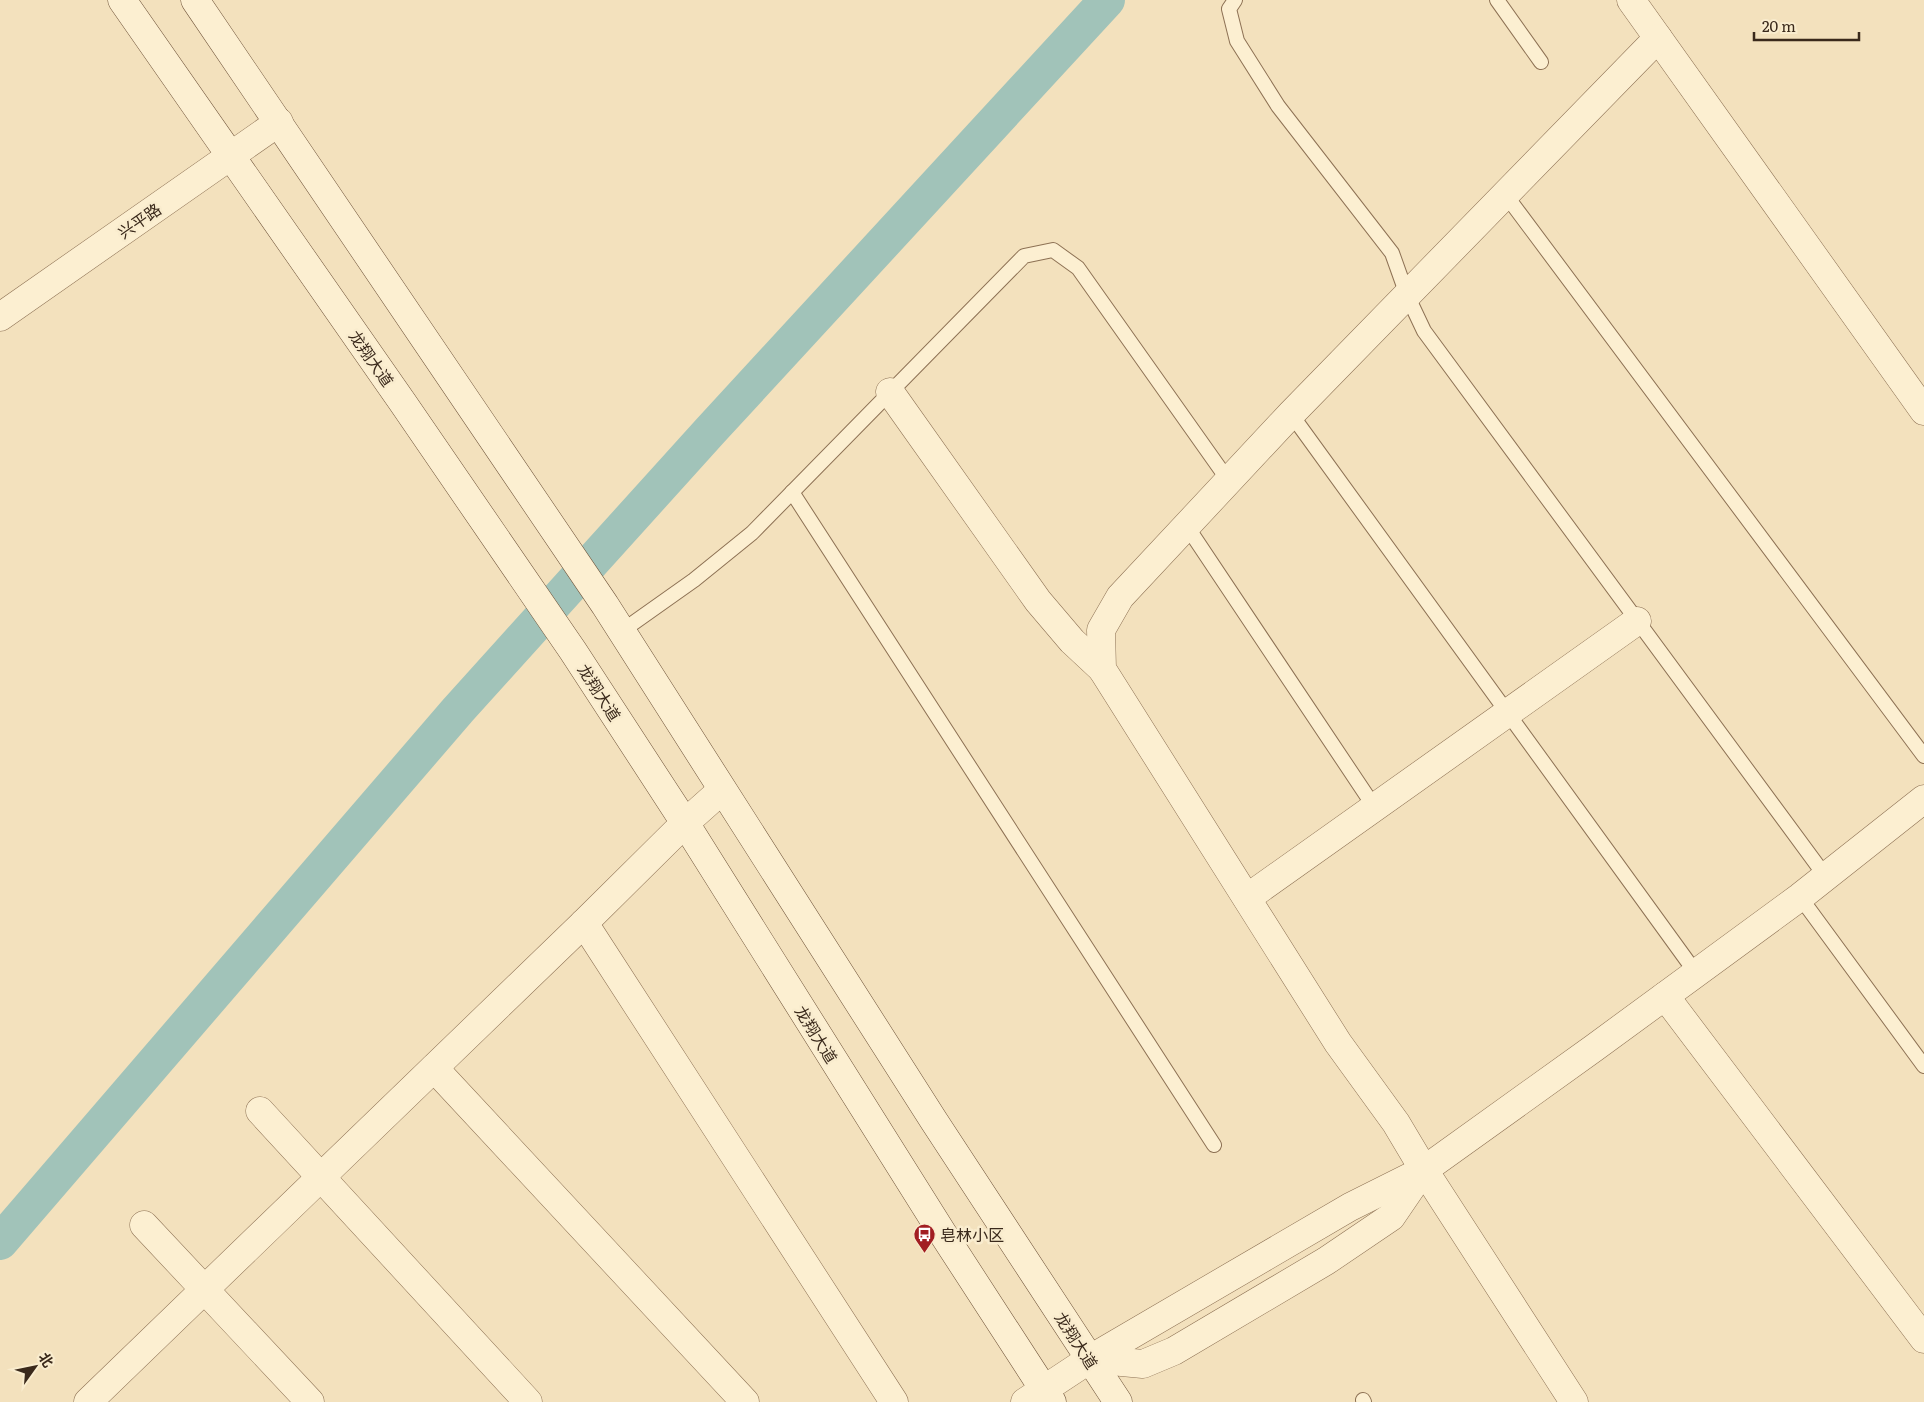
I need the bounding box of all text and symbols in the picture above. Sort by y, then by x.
scale bar [1754,10,1859,42]
text: 20 m [1762,14,1796,37]
street label: 兴平路 [112,196,166,244]
street label: 龙翔大道 [344,325,400,391]
street label: 龙翔大道 [573,659,627,725]
street label: 龙翔大道 [790,1000,844,1068]
bus stop icon: 皂林小区 [912,1222,936,1253]
place label: 皂林小区 [940,1222,1004,1246]
street label: 龙翔大道 [1050,1307,1104,1373]
north arrow [10,1342,60,1392]
text: 北 [35,1348,59,1371]

